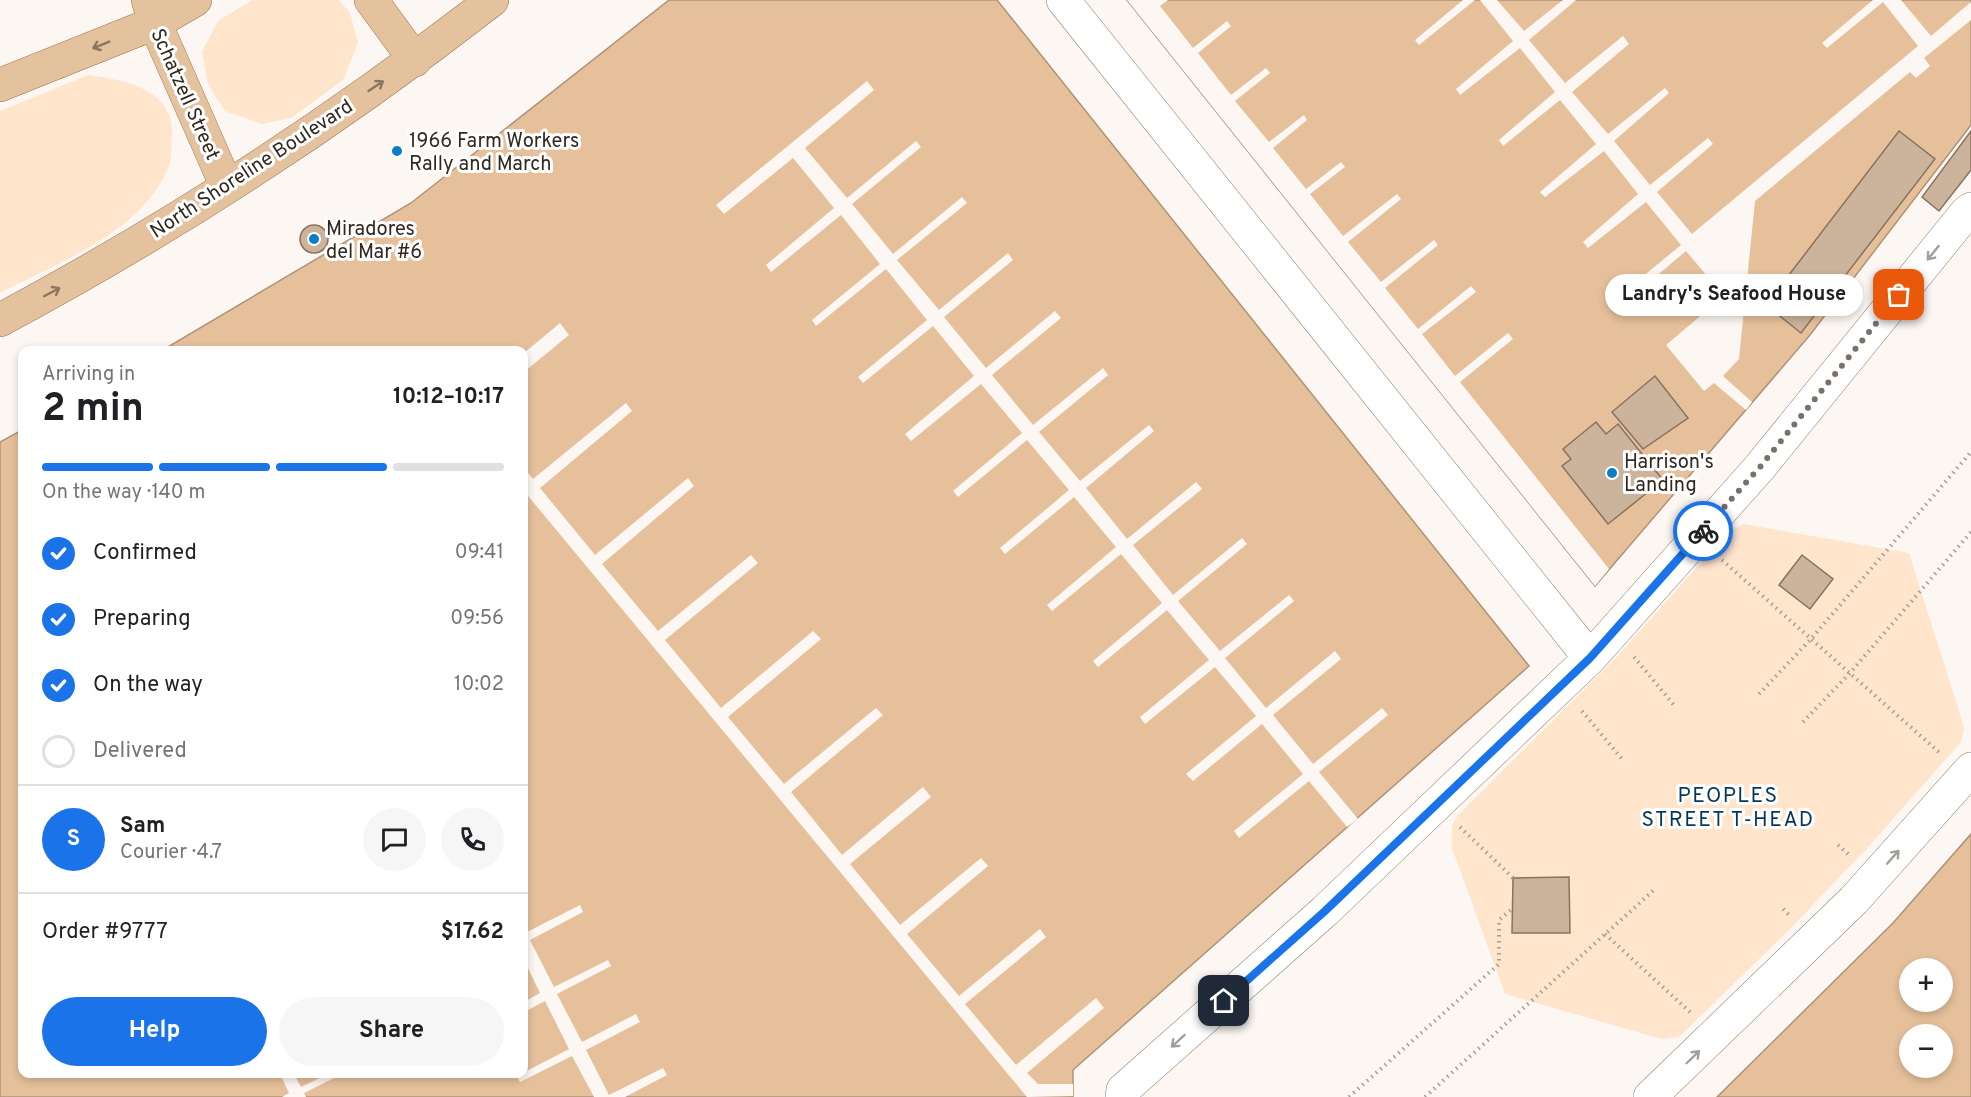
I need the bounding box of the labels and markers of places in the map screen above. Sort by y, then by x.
place label: 1966 Farm Workers Rally and March [409,129,579,178]
marker: 1966 Farm Workers Rally and March [390,144,404,158]
place label: Miradores del Mar #6 [326,217,422,266]
marker: Miradores del Mar #6 [307,232,321,246]
pin [1873,269,1924,320]
callout: Landry's Seafood House [1605,274,1863,316]
place label: Harrison's Landing [1624,450,1714,499]
marker: Harrison's Landing [1605,466,1619,480]
pin [1198,975,1249,1026]

